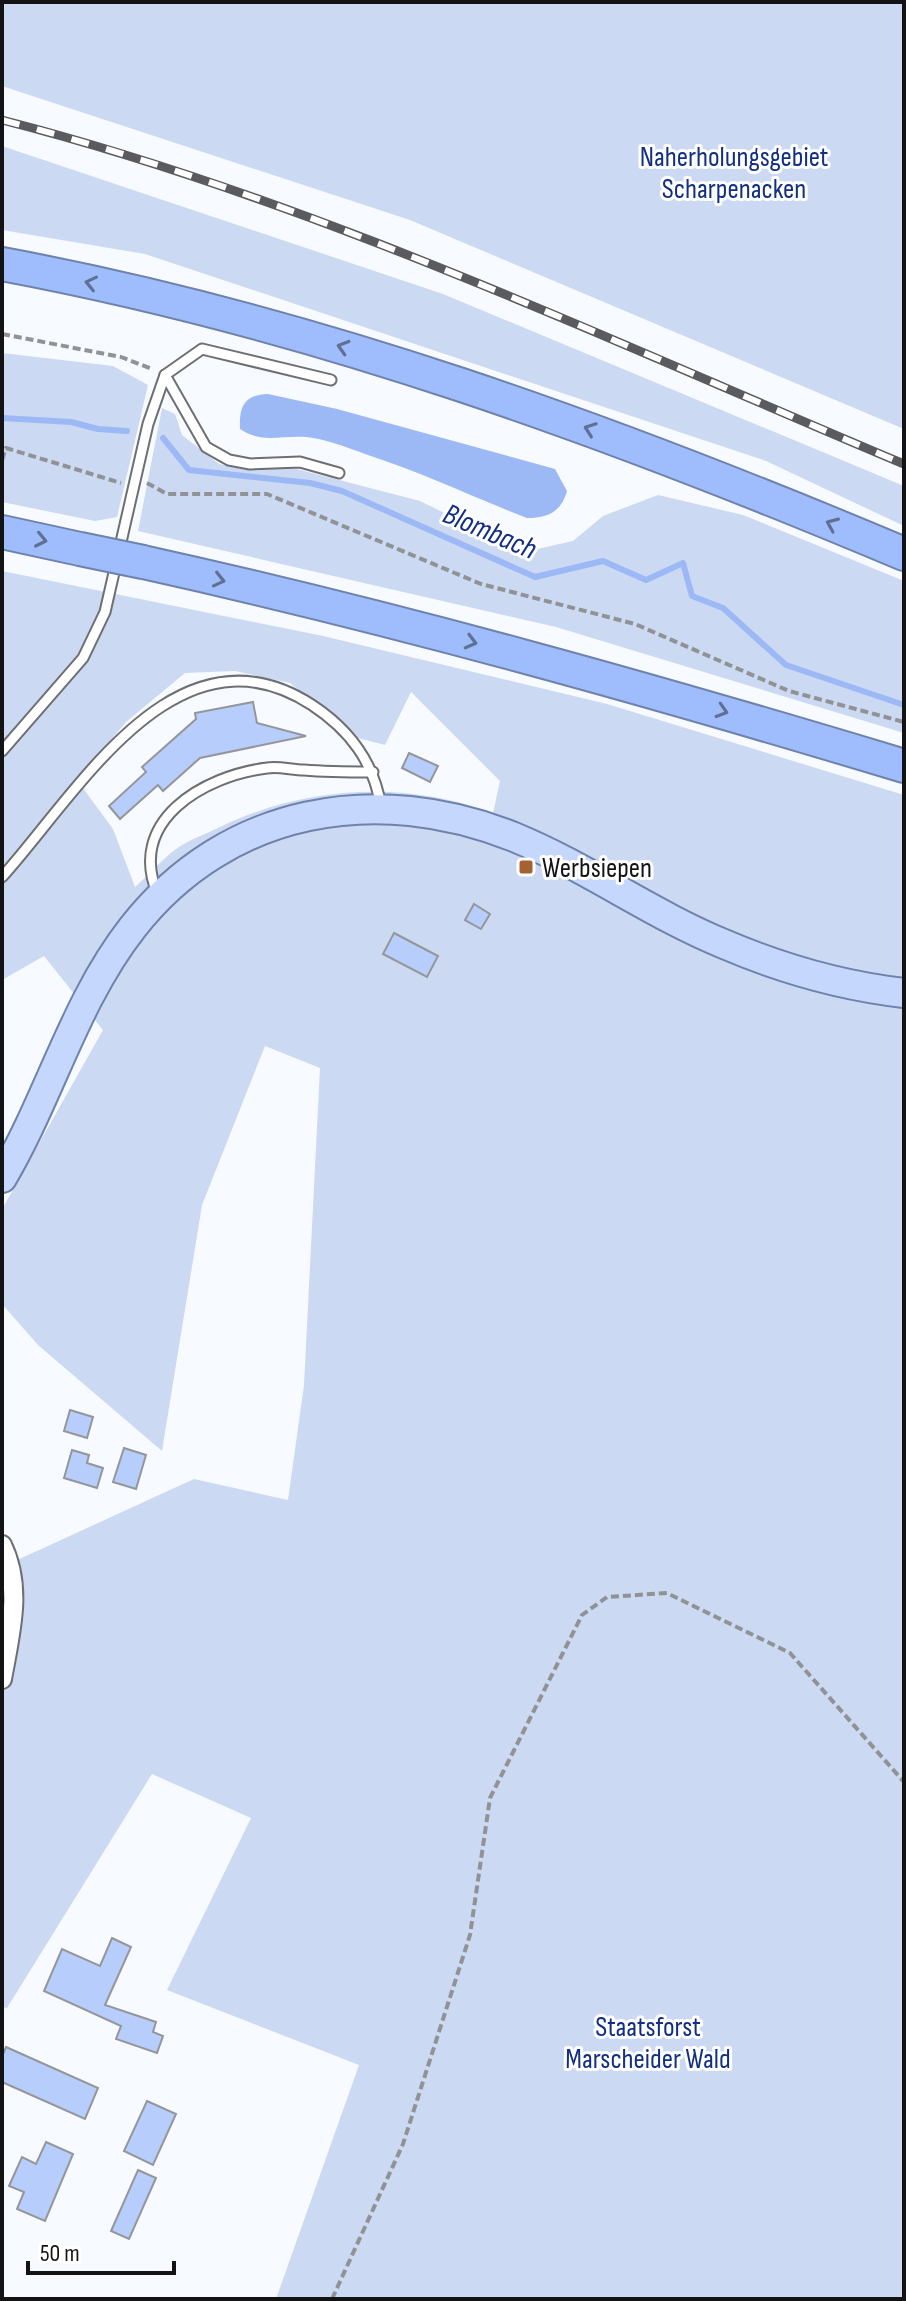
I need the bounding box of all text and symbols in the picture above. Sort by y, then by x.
park label: Naherholungsgebiet Scharpenacken [640,141,828,206]
one-way arrow [85,275,99,292]
one-way arrow [337,340,351,356]
one-way arrow [584,422,598,439]
water label: Blombach [437,496,542,568]
one-way arrow [826,517,840,533]
one-way arrow [34,531,48,548]
one-way arrow [211,571,225,588]
one-way arrow [464,632,478,649]
one-way arrow [714,702,728,718]
place label: Werbsiepen [542,852,652,885]
marker: Werbsiepen [517,858,535,876]
park label: Staatsforst Marscheider Wald [565,2011,731,2076]
scale bar [28,2225,174,2275]
text: 50 m [40,2239,80,2268]

